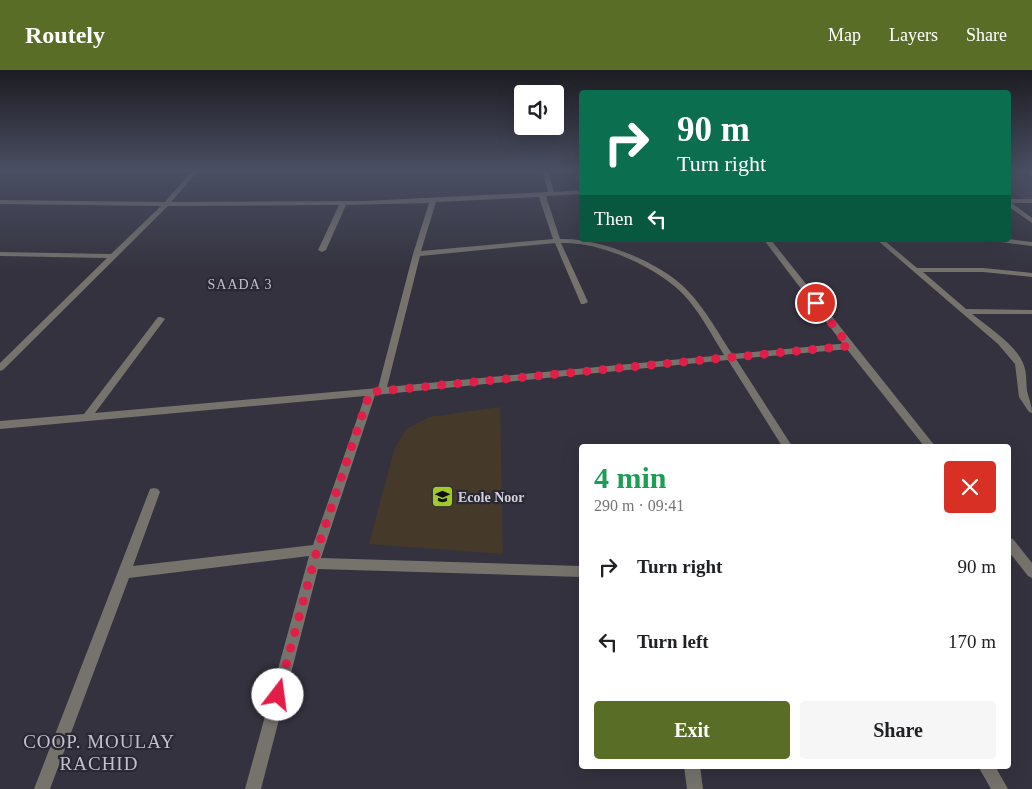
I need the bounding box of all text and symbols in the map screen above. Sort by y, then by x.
text: Routely [25,22,105,48]
text: Map [828,25,861,45]
text: Layers [889,25,938,45]
text: Share [966,25,1007,45]
map controls [514,85,564,135]
button: sound [514,85,564,135]
icon: right [594,110,659,175]
text: 90 m [677,110,750,149]
text: Turn right [677,151,766,176]
icon: left [643,205,671,233]
text: Then [594,208,633,229]
district label: SAADA 3 [208,277,272,292]
pin [795,282,837,324]
icon: arrive [802,289,830,317]
text: 4 min [594,461,667,494]
button: close [944,461,996,513]
school or university icon: Ecole Noor [430,485,454,509]
place label: Ecole Noor [458,490,524,505]
text: 290 m · 09:41 [594,497,684,514]
icon: right [594,553,622,581]
text: Turn right [637,556,722,577]
text: 90 m [957,556,996,577]
icon: left [594,628,622,656]
text: Turn left [637,631,709,652]
text: 170 m [948,631,996,652]
position arrow [251,668,303,720]
button: Exit [594,701,790,759]
button: Share [800,701,996,759]
district label: COOP. MOULAY RACHID [23,731,175,774]

